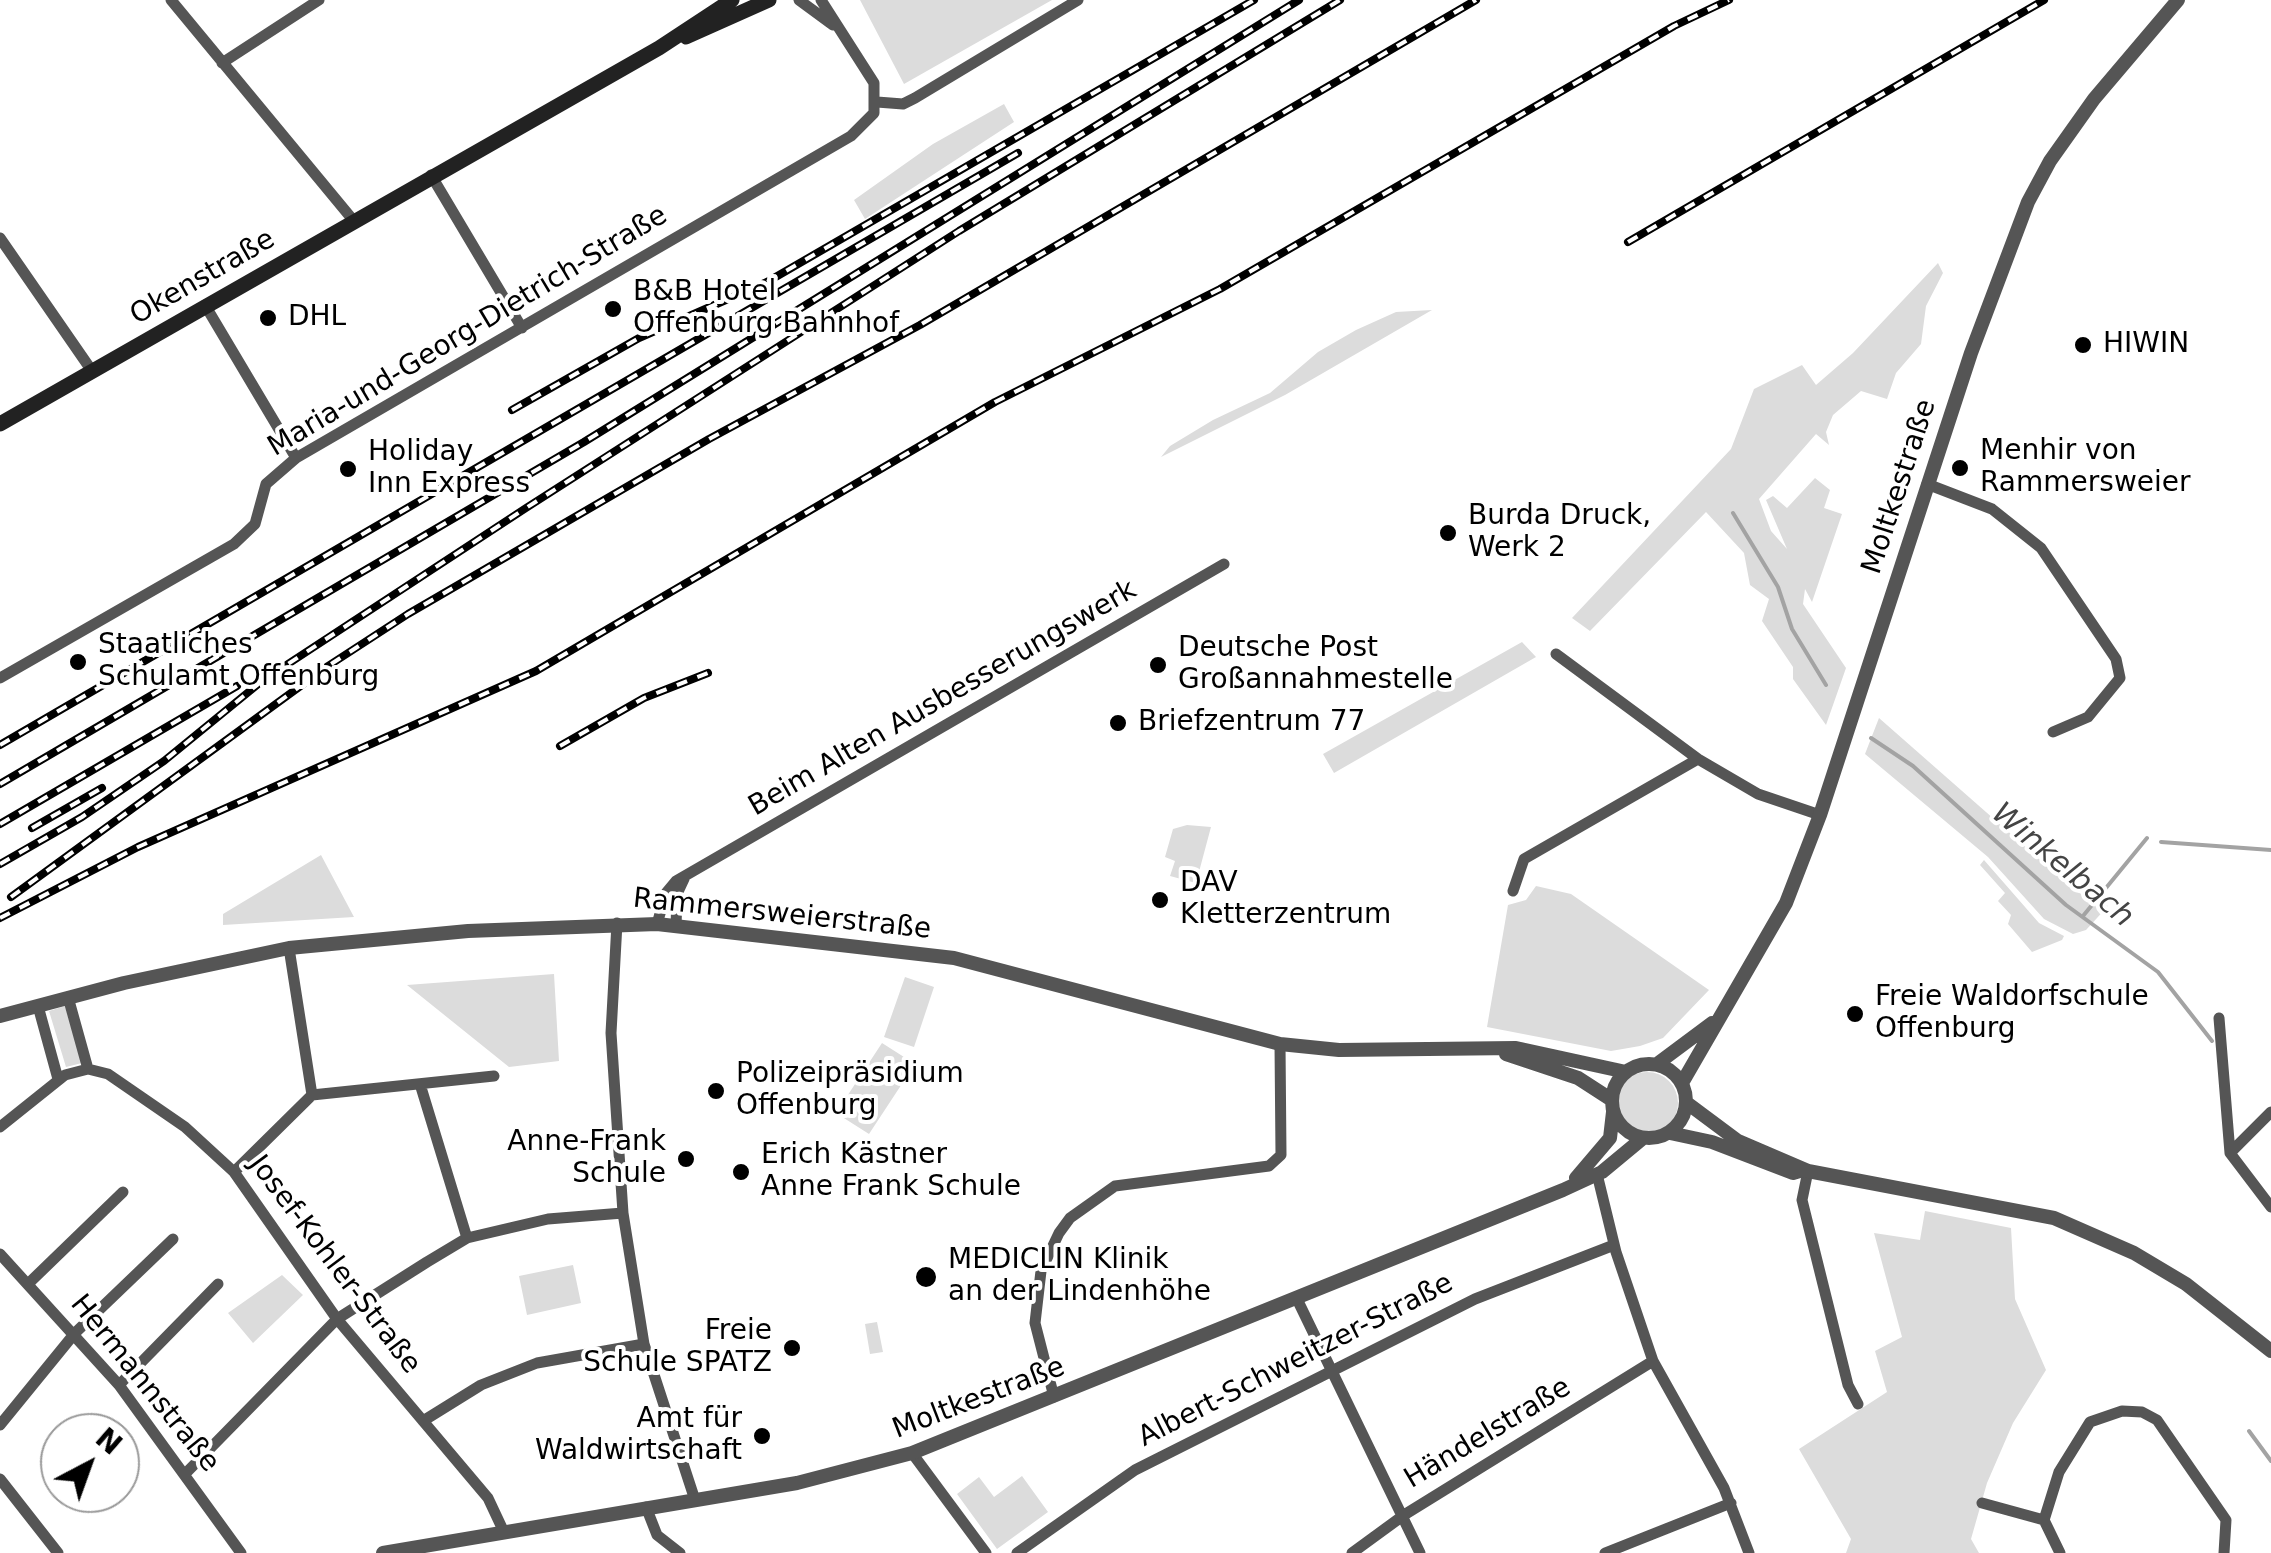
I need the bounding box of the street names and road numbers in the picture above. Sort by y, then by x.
street label: Maria-und-Georg-Dietrich-Straße [262,199,674,465]
street label: Okenstraße [125,223,281,333]
street label: Moltkestraße [1856,395,1944,579]
street label: Beim Alten Ausbesserungswerk [743,574,1143,824]
street label: Rammersweierstraße [631,883,933,947]
street label: Josef-Kohler-Straße [241,1149,427,1381]
street label: Albert-Schweitzer-Straße [1133,1267,1459,1455]
street label: Hermannstraße [62,1289,226,1479]
street label: Moltkestraße [888,1351,1070,1447]
street label: Händelstraße [1399,1371,1577,1497]

